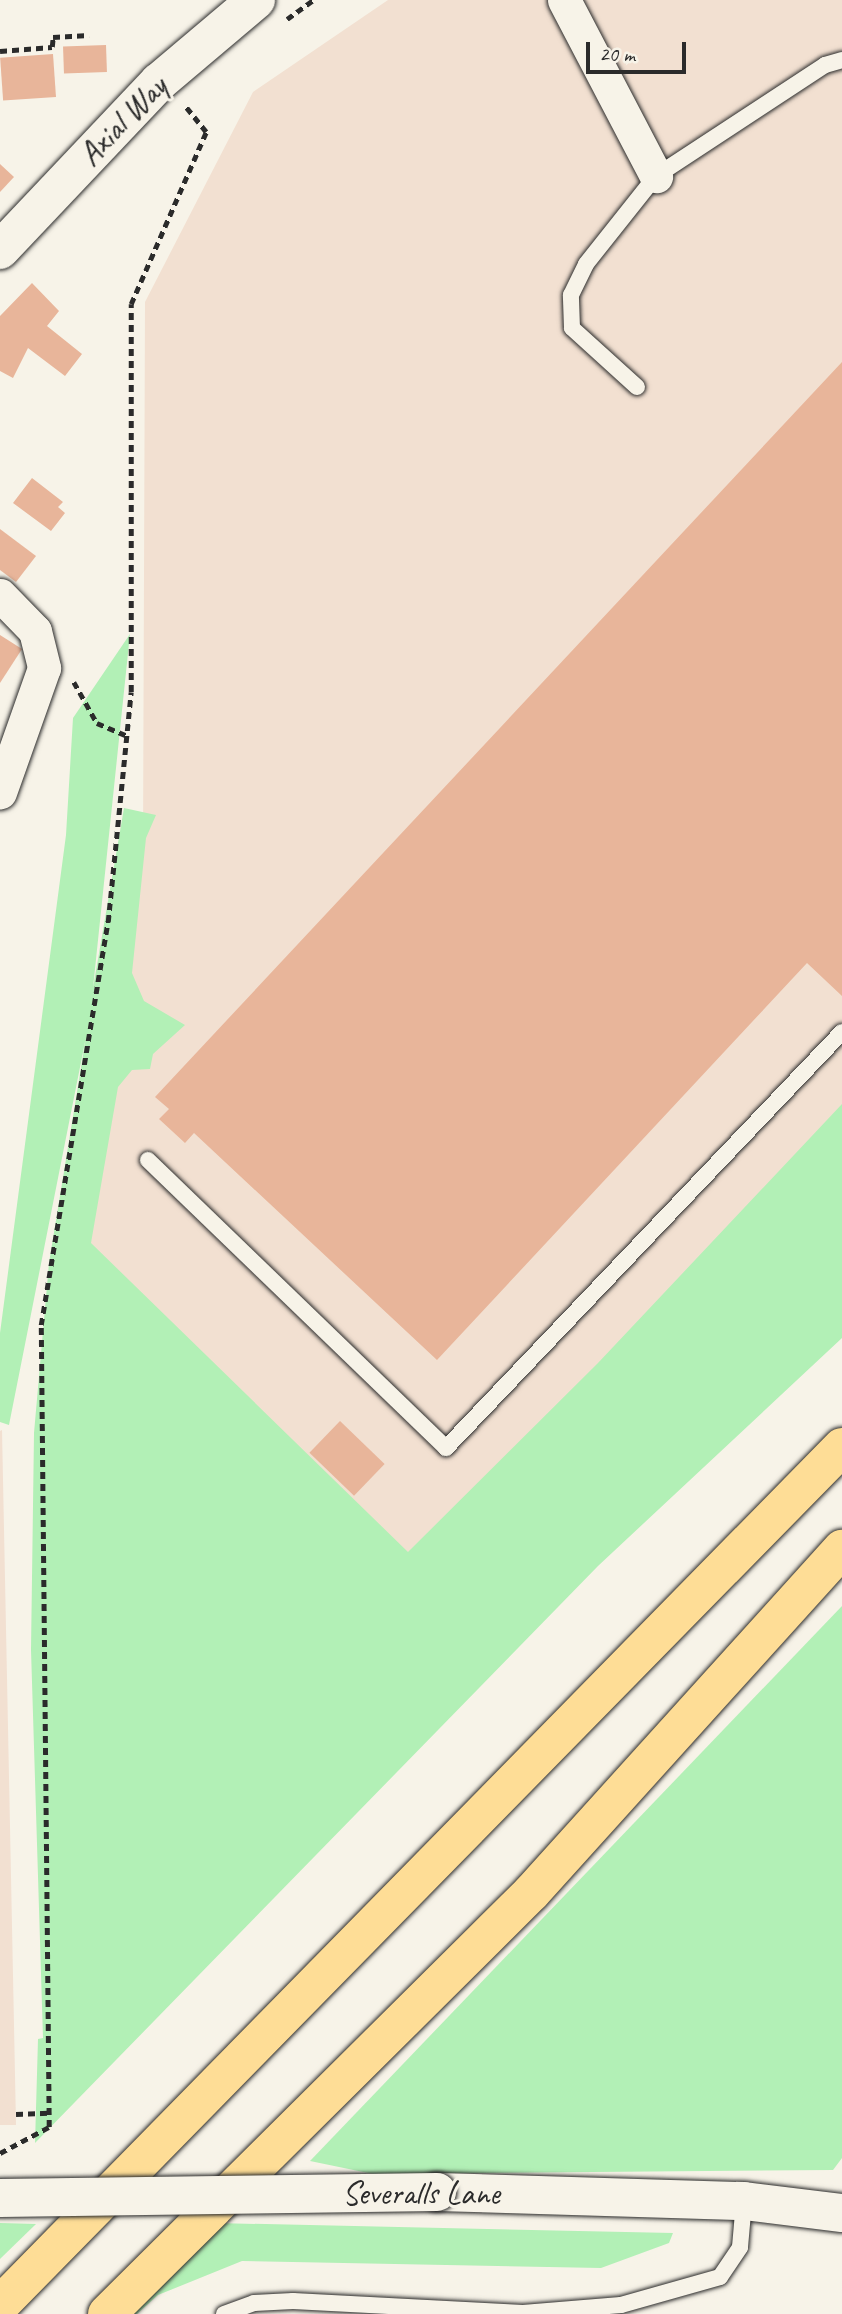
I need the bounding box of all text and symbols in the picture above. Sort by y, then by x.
scale bar [590,28,690,72]
text: 20 m [599,41,635,67]
street label: Axial Way [70,68,176,174]
street label: Severalls Lane [342,2174,500,2214]

